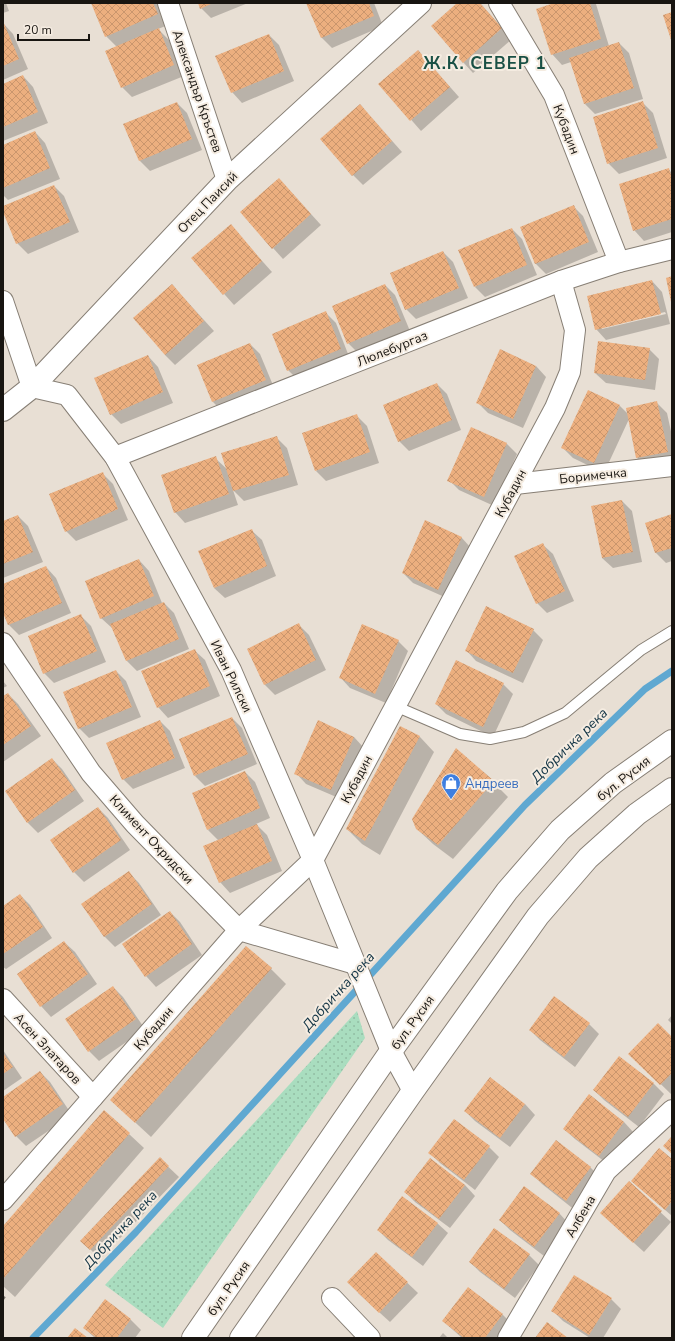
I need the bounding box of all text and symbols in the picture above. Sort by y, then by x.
scale bar [18,16,89,42]
text: 20 m [24,22,52,38]
street label: Александър Кръстев [168,28,226,155]
district label: Ж.К. СЕВЕР 1 [423,52,547,75]
street label: Кубадин [548,102,584,157]
street label: Отец Паисий [174,168,242,238]
street label: Люлебургаз [354,327,430,371]
street label: Боримечка [558,463,628,488]
street label: Кубадин [491,466,531,521]
street label: Иван Рилски [206,637,256,716]
water label: Добричка река [526,704,612,788]
street label: Кубадин [337,752,377,807]
street label: бул. Русия [593,752,654,805]
shop icon: Андреев [440,772,462,800]
place label: Андреев [465,775,519,793]
street label: Климент Охридски [105,791,197,888]
water label: Добричка река [297,948,379,1036]
street label: бул. Русия [387,992,439,1053]
street label: Кубадин [130,1003,178,1054]
street label: Асен Златаров [10,1009,85,1088]
water label: Добричка река [79,1186,162,1273]
street label: Албена [562,1192,600,1241]
street label: бул. Русия [203,1258,254,1320]

